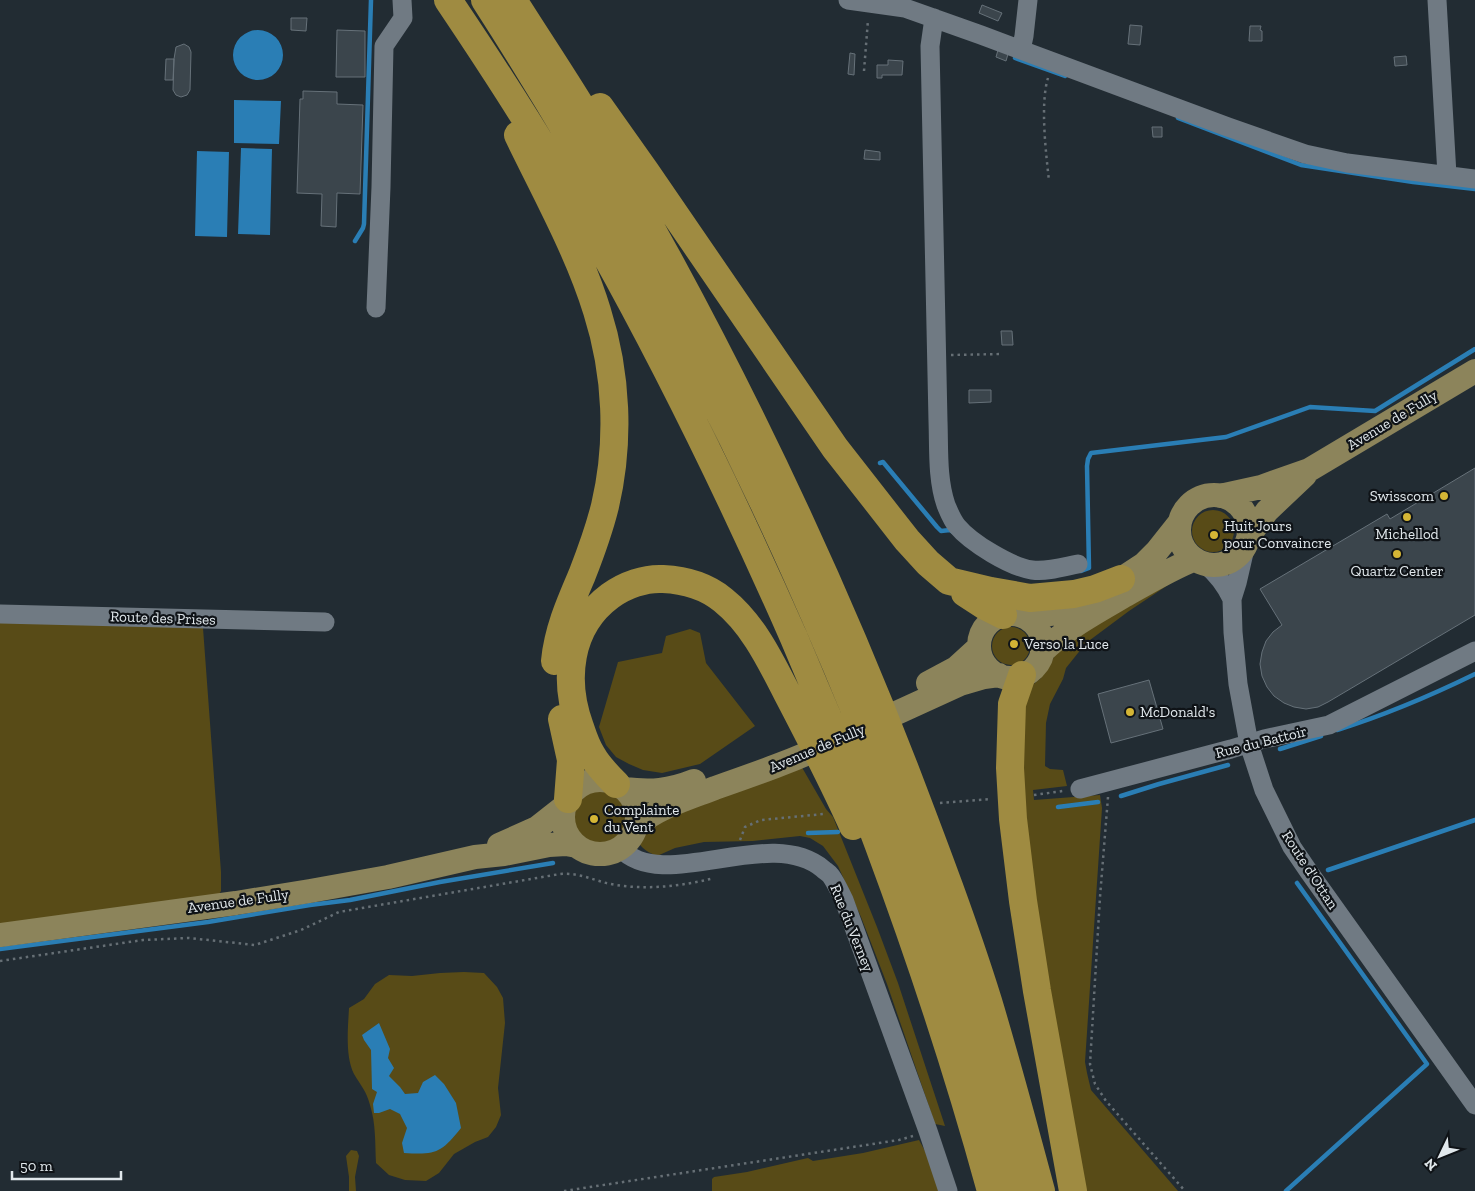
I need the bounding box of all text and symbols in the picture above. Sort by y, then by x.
street label: Avenue de Fully [1344,386,1441,454]
place label: Swisscom [1370,487,1434,505]
marker: Swisscom [1438,490,1450,502]
marker: Michellod [1401,511,1413,523]
place label: Huit Jours pour Convaincre [1224,517,1331,552]
place label: Michellod [1375,525,1440,543]
marker: Huit Jours pour Convaincre [1208,529,1220,541]
marker: Quartz Center [1391,548,1403,560]
place label: Quartz Center [1350,562,1444,580]
street label: Route des Prises [110,607,216,629]
place label: Verso la Luce [1023,635,1109,653]
marker: Verso la Luce [1008,638,1020,650]
place label: McDonald's [1140,703,1215,721]
marker: McDonald's [1124,706,1136,718]
street label: Avenue de Fully [767,720,868,776]
street label: Rue du Battoir [1213,722,1309,762]
place label: Complainte du Vent [604,801,679,836]
marker: Complainte du Vent [588,813,600,825]
street label: Route d'Ottan [1278,827,1342,913]
street label: Rue du Verney [826,882,878,975]
street label: Avenue de Fully [186,885,290,917]
north arrow [1415,1131,1465,1181]
scale bar [12,1148,121,1180]
text: N [1421,1155,1441,1174]
text: 50 m [20,1157,53,1175]

